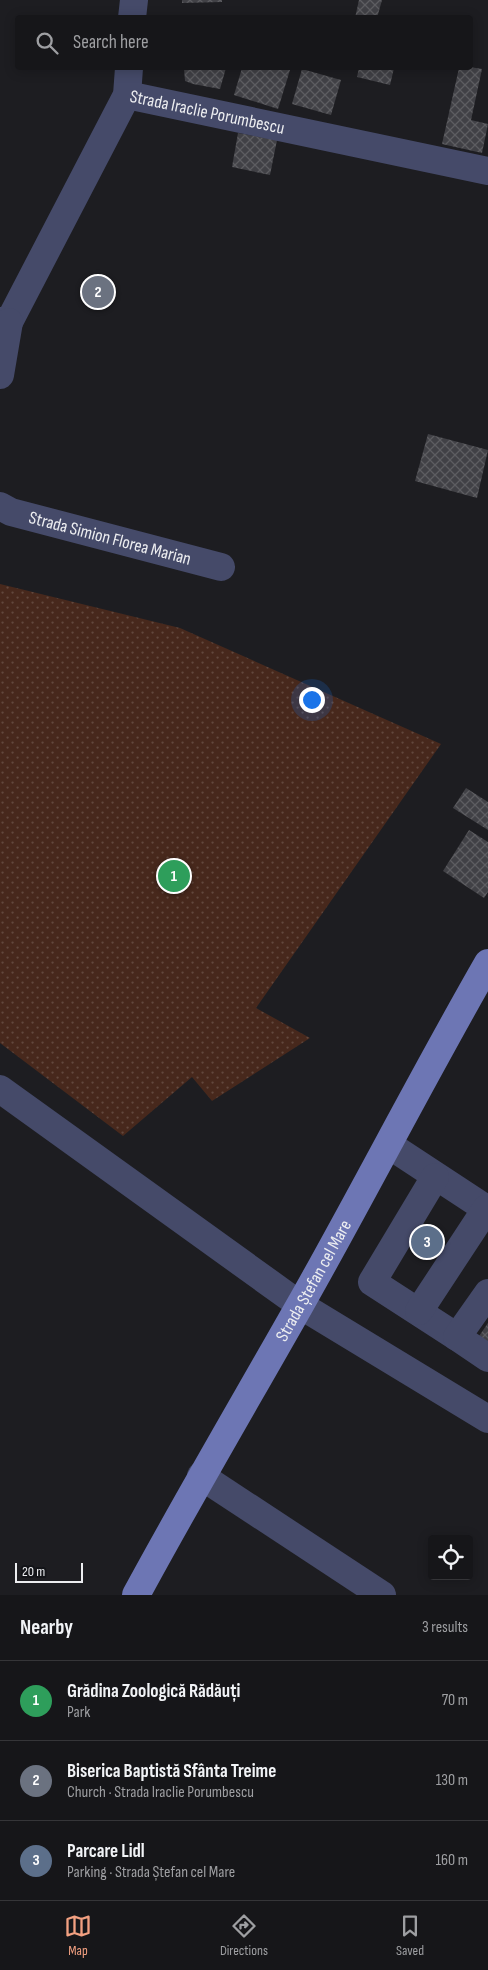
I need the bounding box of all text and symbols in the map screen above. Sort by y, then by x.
search box [15,15,473,70]
icon: search [33,29,61,57]
text: Search here [73,31,149,54]
street label: Strada Iraclie Porumbescu [128,85,286,138]
pin: 2 [82,273,114,311]
street label: Strada Simion Florea Marian [27,507,194,569]
your location [299,687,325,713]
pin: 1 [158,857,190,895]
street label: Strada Ștefan cel Mare [271,1216,356,1345]
pin: 3 [411,1223,443,1261]
map controls [428,1535,473,1580]
button: locate [428,1535,473,1580]
scale bar [15,1560,82,1583]
text: 20 m [22,1563,45,1580]
text: Nearby [20,1615,73,1640]
text: 3 results [422,1618,468,1637]
text: Grădina Zoologică Rădăuți [67,1680,240,1703]
text: 1 [33,1691,39,1710]
text: 70 m [442,1691,468,1710]
text: Park [67,1703,90,1722]
text: Biserica Baptistă Sfânta Treime [67,1760,276,1783]
text: 2 [32,1771,40,1790]
text: 130 m [436,1771,468,1790]
text: Church · Strada Iraclie Porumbescu [67,1783,254,1802]
text: Parcare Lidl [67,1840,145,1863]
text: 3 [32,1851,40,1870]
text: 160 m [435,1851,468,1870]
text: Parking · Strada Ștefan cel Mare [67,1863,235,1882]
tab: Map [64,1912,92,1959]
tab: Directions [220,1912,268,1959]
tab: Saved [396,1912,424,1959]

